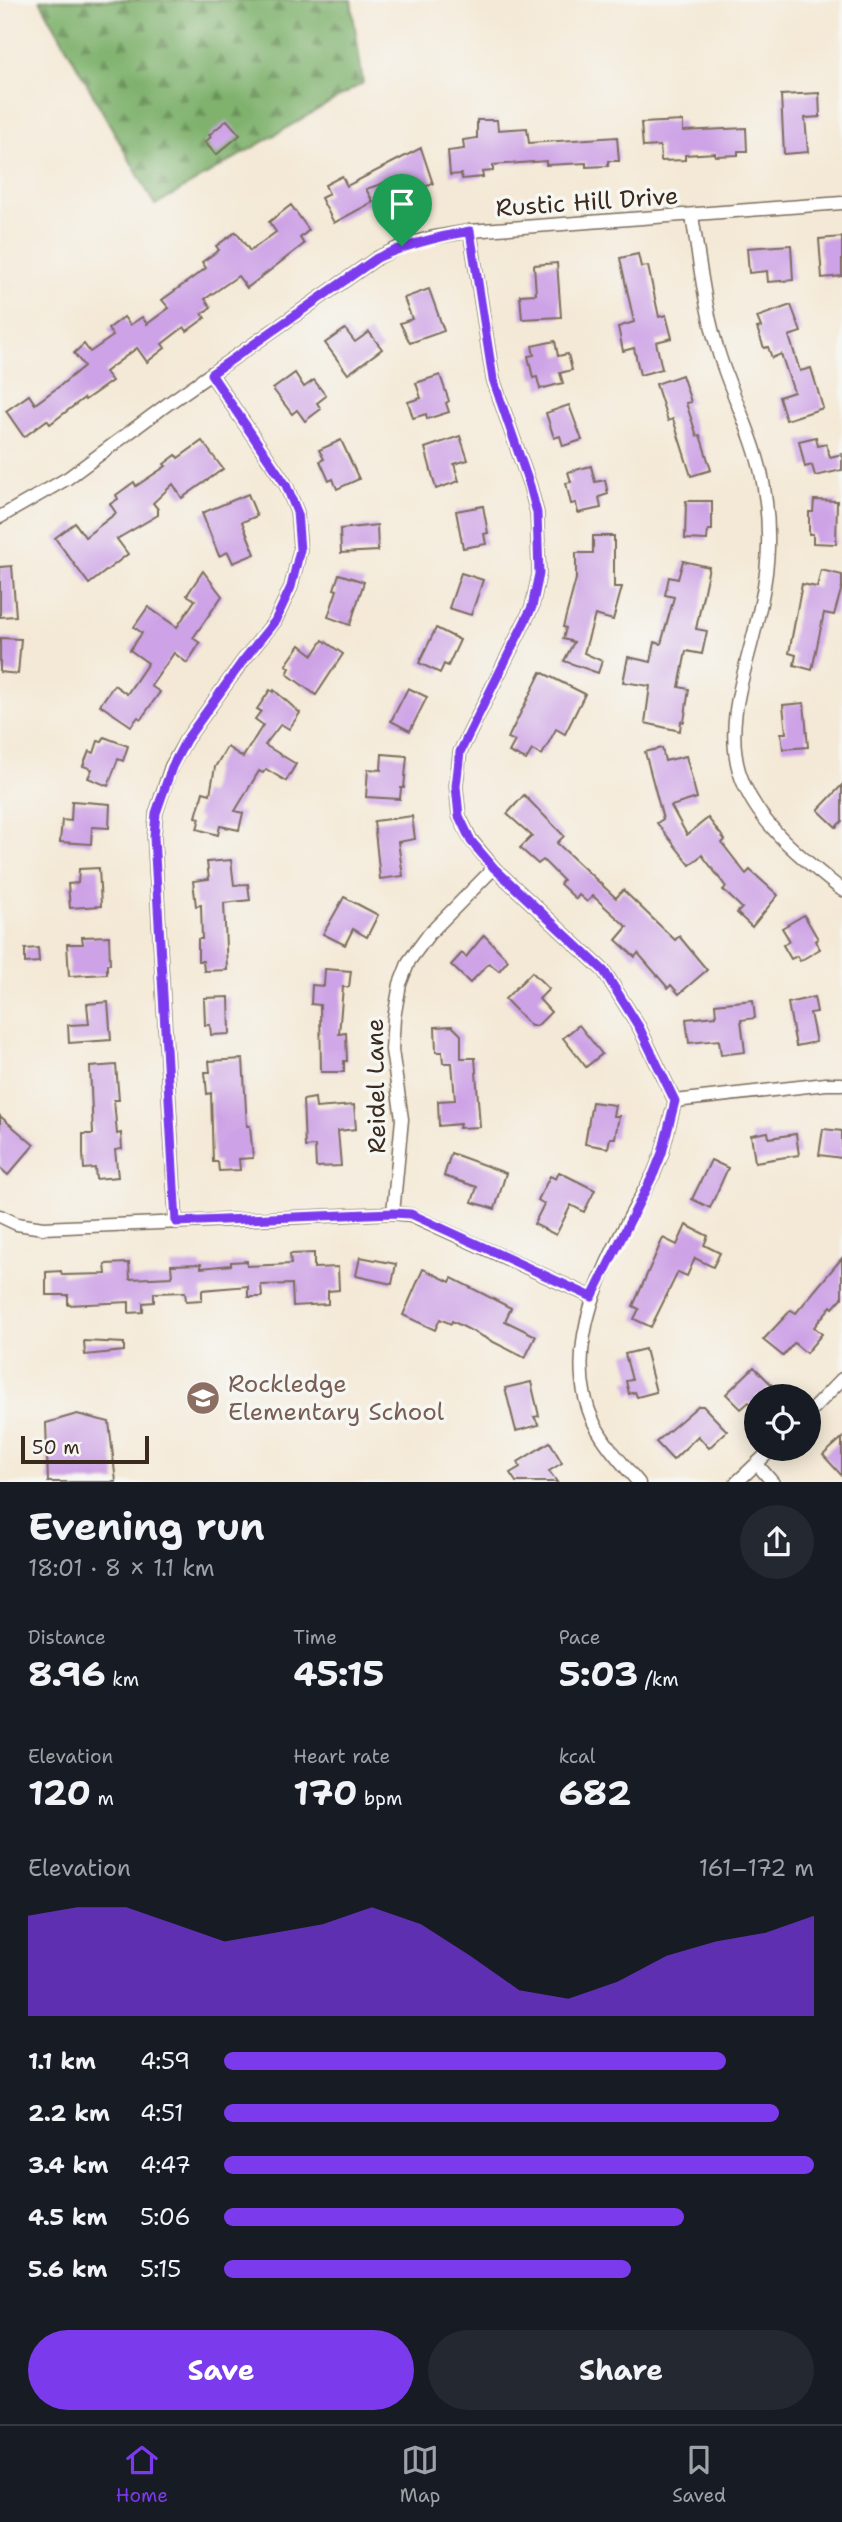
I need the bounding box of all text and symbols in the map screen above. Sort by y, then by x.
pin [372,174,432,246]
street label: Rustic Hill Drive [495,180,679,224]
icon: arrive [383,185,421,223]
street label: Reidel Lane [359,1018,393,1154]
place label: Rockledge Elementary School [228,1368,445,1428]
school or university icon: Rockledge Elementary School [184,1379,222,1417]
map controls [744,1384,821,1461]
button: locate [744,1384,821,1461]
scale bar [21,1434,149,1465]
text: 50 m [32,1435,80,1460]
text: Evening run [28,1501,265,1552]
button: share [740,1505,814,1579]
text: 18:01 · 8 × 1.1 km [28,1553,215,1583]
text: Distance [28,1625,106,1650]
text: Time [293,1625,337,1650]
text: Pace [559,1625,600,1650]
text: 8.96 [28,1650,106,1697]
text: 45:15 [293,1650,384,1697]
text: 5:03 [559,1650,638,1697]
text: km [106,1667,139,1692]
text: /km [638,1667,679,1692]
text: Elevation [28,1744,113,1769]
text: Heart rate [293,1744,390,1769]
text: kcal [559,1744,596,1769]
text: 120 [28,1769,91,1816]
text: 170 [293,1769,358,1816]
text: 682 [559,1769,631,1816]
text: m [91,1786,114,1811]
text: bpm [358,1786,402,1811]
text: Elevation [28,1853,131,1883]
text: 161–172 m [699,1853,814,1883]
text: 1.1 km [28,2046,96,2076]
text: 4:59 [140,2046,190,2076]
text: 2.2 km [28,2098,110,2128]
text: 4:51 [140,2098,184,2128]
text: 3.4 km [28,2150,108,2180]
text: 4:47 [140,2150,191,2180]
text: 4.5 km [28,2202,108,2232]
text: 5:06 [140,2202,191,2232]
text: 5.6 km [28,2254,107,2284]
text: 5:15 [140,2254,181,2284]
button: Save [28,2330,414,2410]
button: Share [428,2330,814,2410]
tab: Home [116,2441,168,2508]
tab: Map [400,2441,440,2508]
tab: Saved [672,2441,726,2508]

